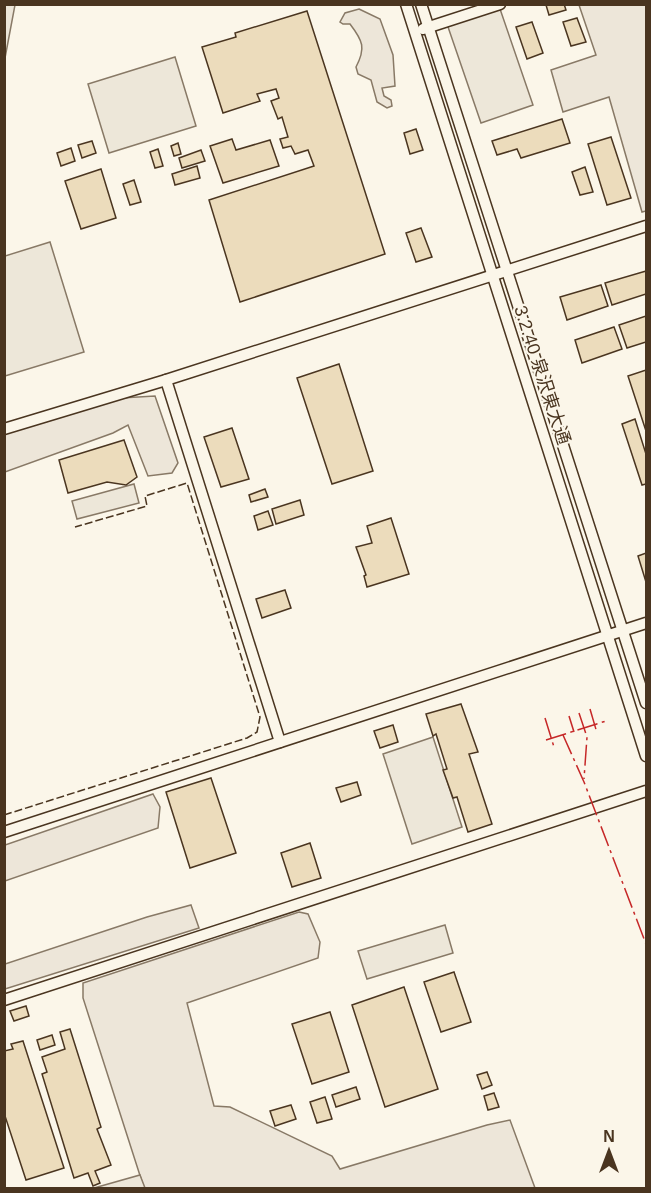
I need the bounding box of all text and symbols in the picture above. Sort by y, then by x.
street label: 3.2.40 泉沢東大通 [510,303,574,447]
north arrow [579,1121,639,1181]
text: N [603,1128,615,1145]

